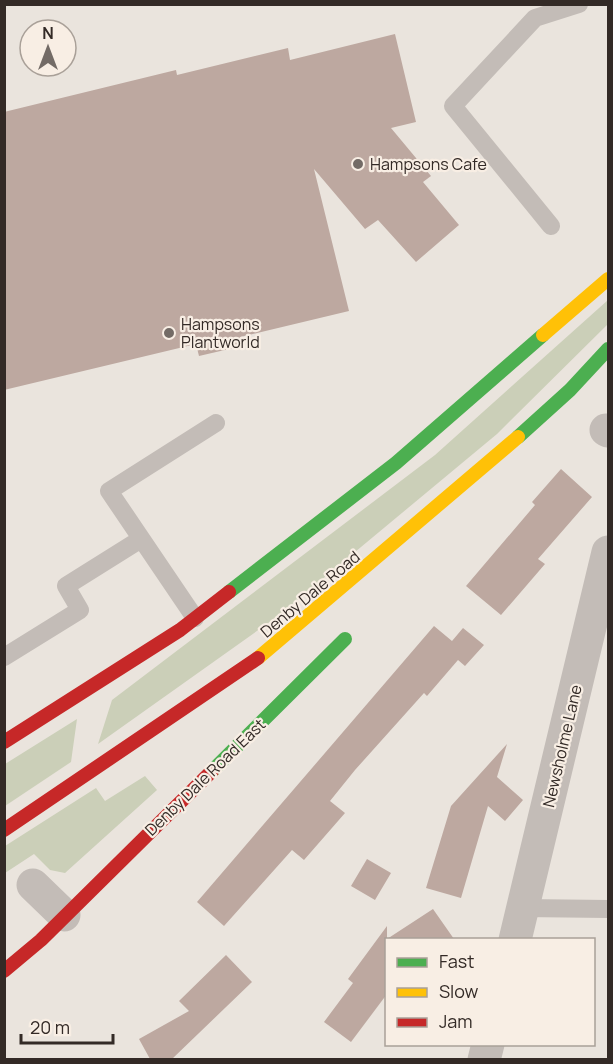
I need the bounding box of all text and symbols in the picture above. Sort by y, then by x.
north arrow [18,18,78,78]
text: N [42,22,54,44]
place label: Hampsons Cafe [370,153,487,175]
marker: Hampsons Cafe [351,157,365,171]
place label: Hampsons Plantworld [181,313,260,353]
marker: Hampsons Plantworld [162,326,176,340]
street label: Denby Dale Road [255,546,365,642]
street label: Newsholme Lane [537,683,587,809]
street label: Denby Dale Road East [140,714,270,840]
legend [385,938,595,1046]
text: Fast [439,949,474,973]
text: Slow [439,979,479,1003]
scale bar [21,1007,112,1045]
text: Jam [439,1009,473,1033]
text: 20 m [30,1015,70,1039]

